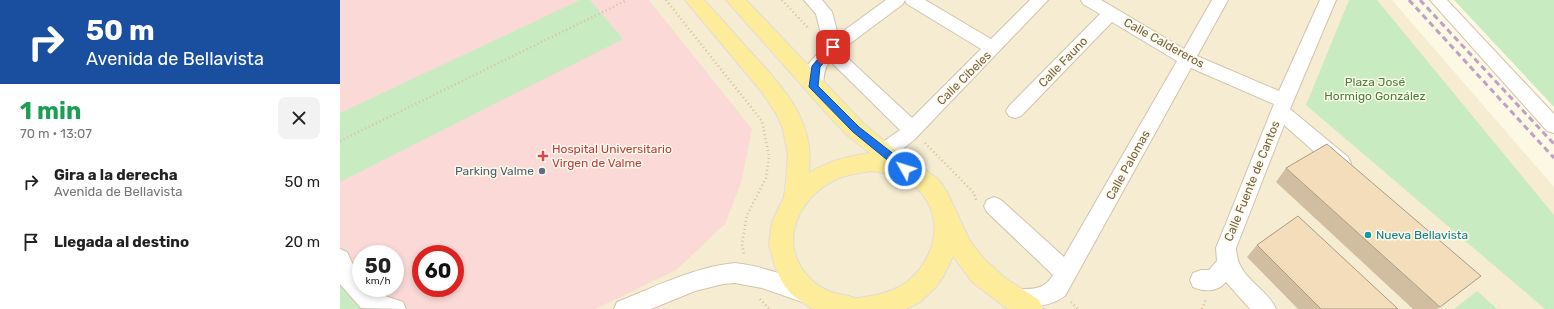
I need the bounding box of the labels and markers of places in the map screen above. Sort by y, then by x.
pin [816,30,850,64]
place label: Hospital Universitario Virgen de Valme [552,142,672,170]
marker: Hospital Universitario Virgen de Valme [537,150,549,162]
place label: Parking Valme [455,164,534,178]
marker: Parking Valme [537,166,547,176]
place label: Nueva Bellavista [1376,228,1468,242]
marker: Nueva Bellavista [1363,230,1373,240]

